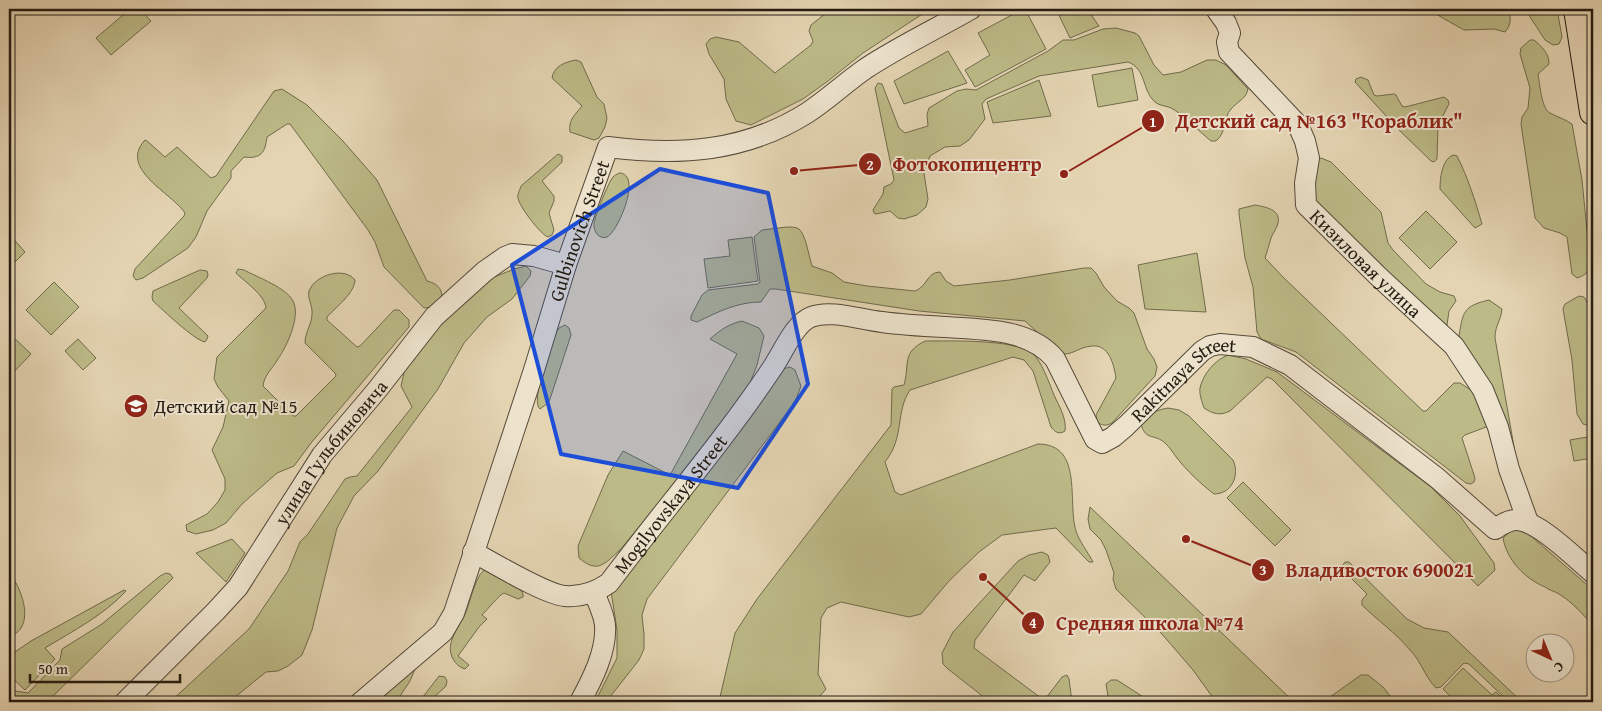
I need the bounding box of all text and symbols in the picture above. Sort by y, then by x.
callout: Детский сад №163 "Кораблик" [1140,104,1473,139]
text: Детский сад №163 "Кораблик" [1174,106,1463,135]
text: 1 [1149,111,1157,132]
callout: Фотокопицентр [857,147,1051,182]
text: Фотокопицентр [892,149,1042,178]
text: 2 [866,154,874,175]
street label: Gulbinovich Street [542,156,616,305]
street label: Кизиловая улица [1304,202,1428,324]
street label: Rakitnaya Street [1124,330,1238,428]
street label: улица Гульбиновича [266,374,394,531]
place label: Детский сад №15 [153,392,298,420]
school or university icon: Детский сад №15 [123,393,149,419]
street label: Mogilyovskaya Street [607,428,734,580]
callout: Владивосток 690021 [1251,552,1485,587]
text: Владивосток 690021 [1286,555,1474,584]
text: 3 [1259,559,1267,580]
callout: Средняя школа №74 [1021,605,1254,640]
text: Средняя школа №74 [1056,608,1244,637]
text: 4 [1029,612,1037,633]
north arrow [1524,634,1574,684]
scale bar [30,651,180,683]
text: С [1549,657,1569,677]
text: 50 m [38,658,69,679]

